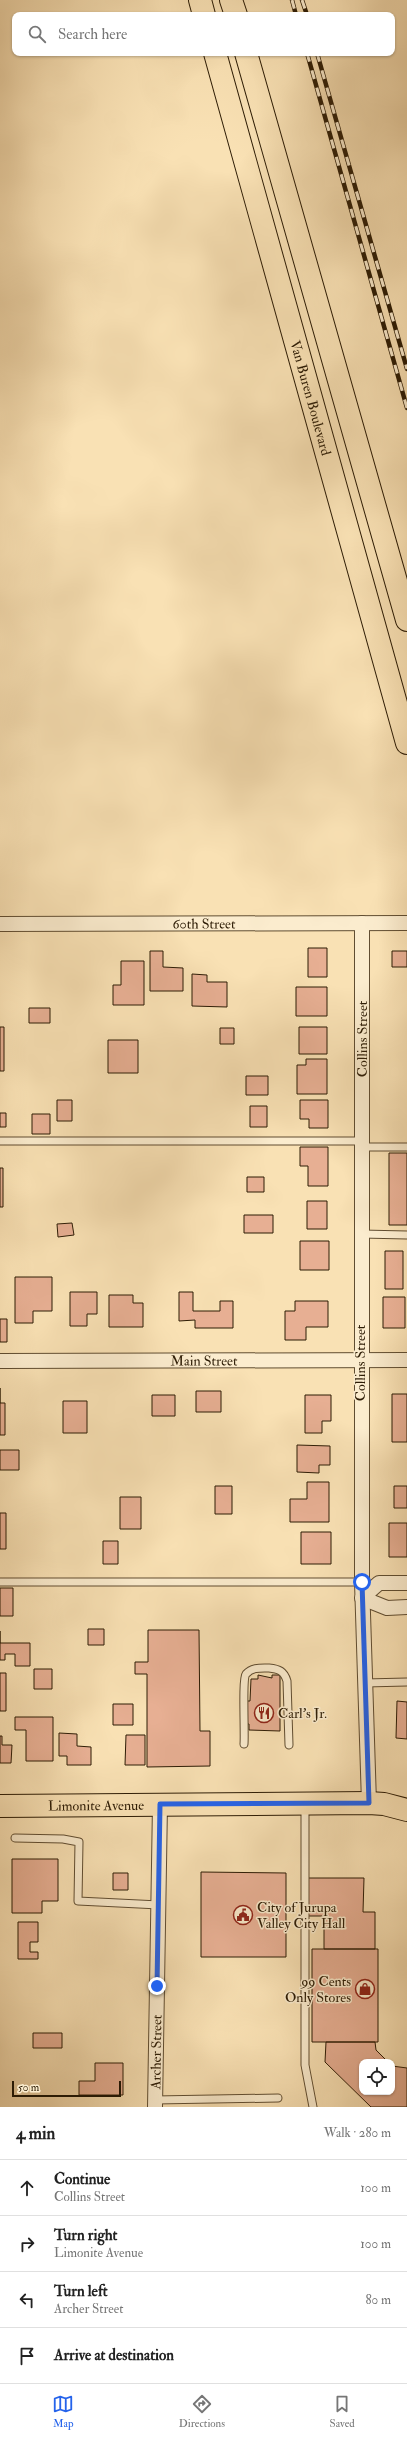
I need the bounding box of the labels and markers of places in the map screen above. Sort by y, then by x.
restaurant icon: Carl's Jr. [253,1702,275,1724]
place label: Carl's Jr. [278,1705,327,1722]
place label: City of Jurupa Valley City Hall [257,1899,346,1933]
public building icon: City of Jurupa Valley City Hall [232,1904,254,1926]
place label: 99 Cents Only Stores [285,1973,351,2007]
shop icon: 99 Cents Only Stores [354,1978,376,2000]

